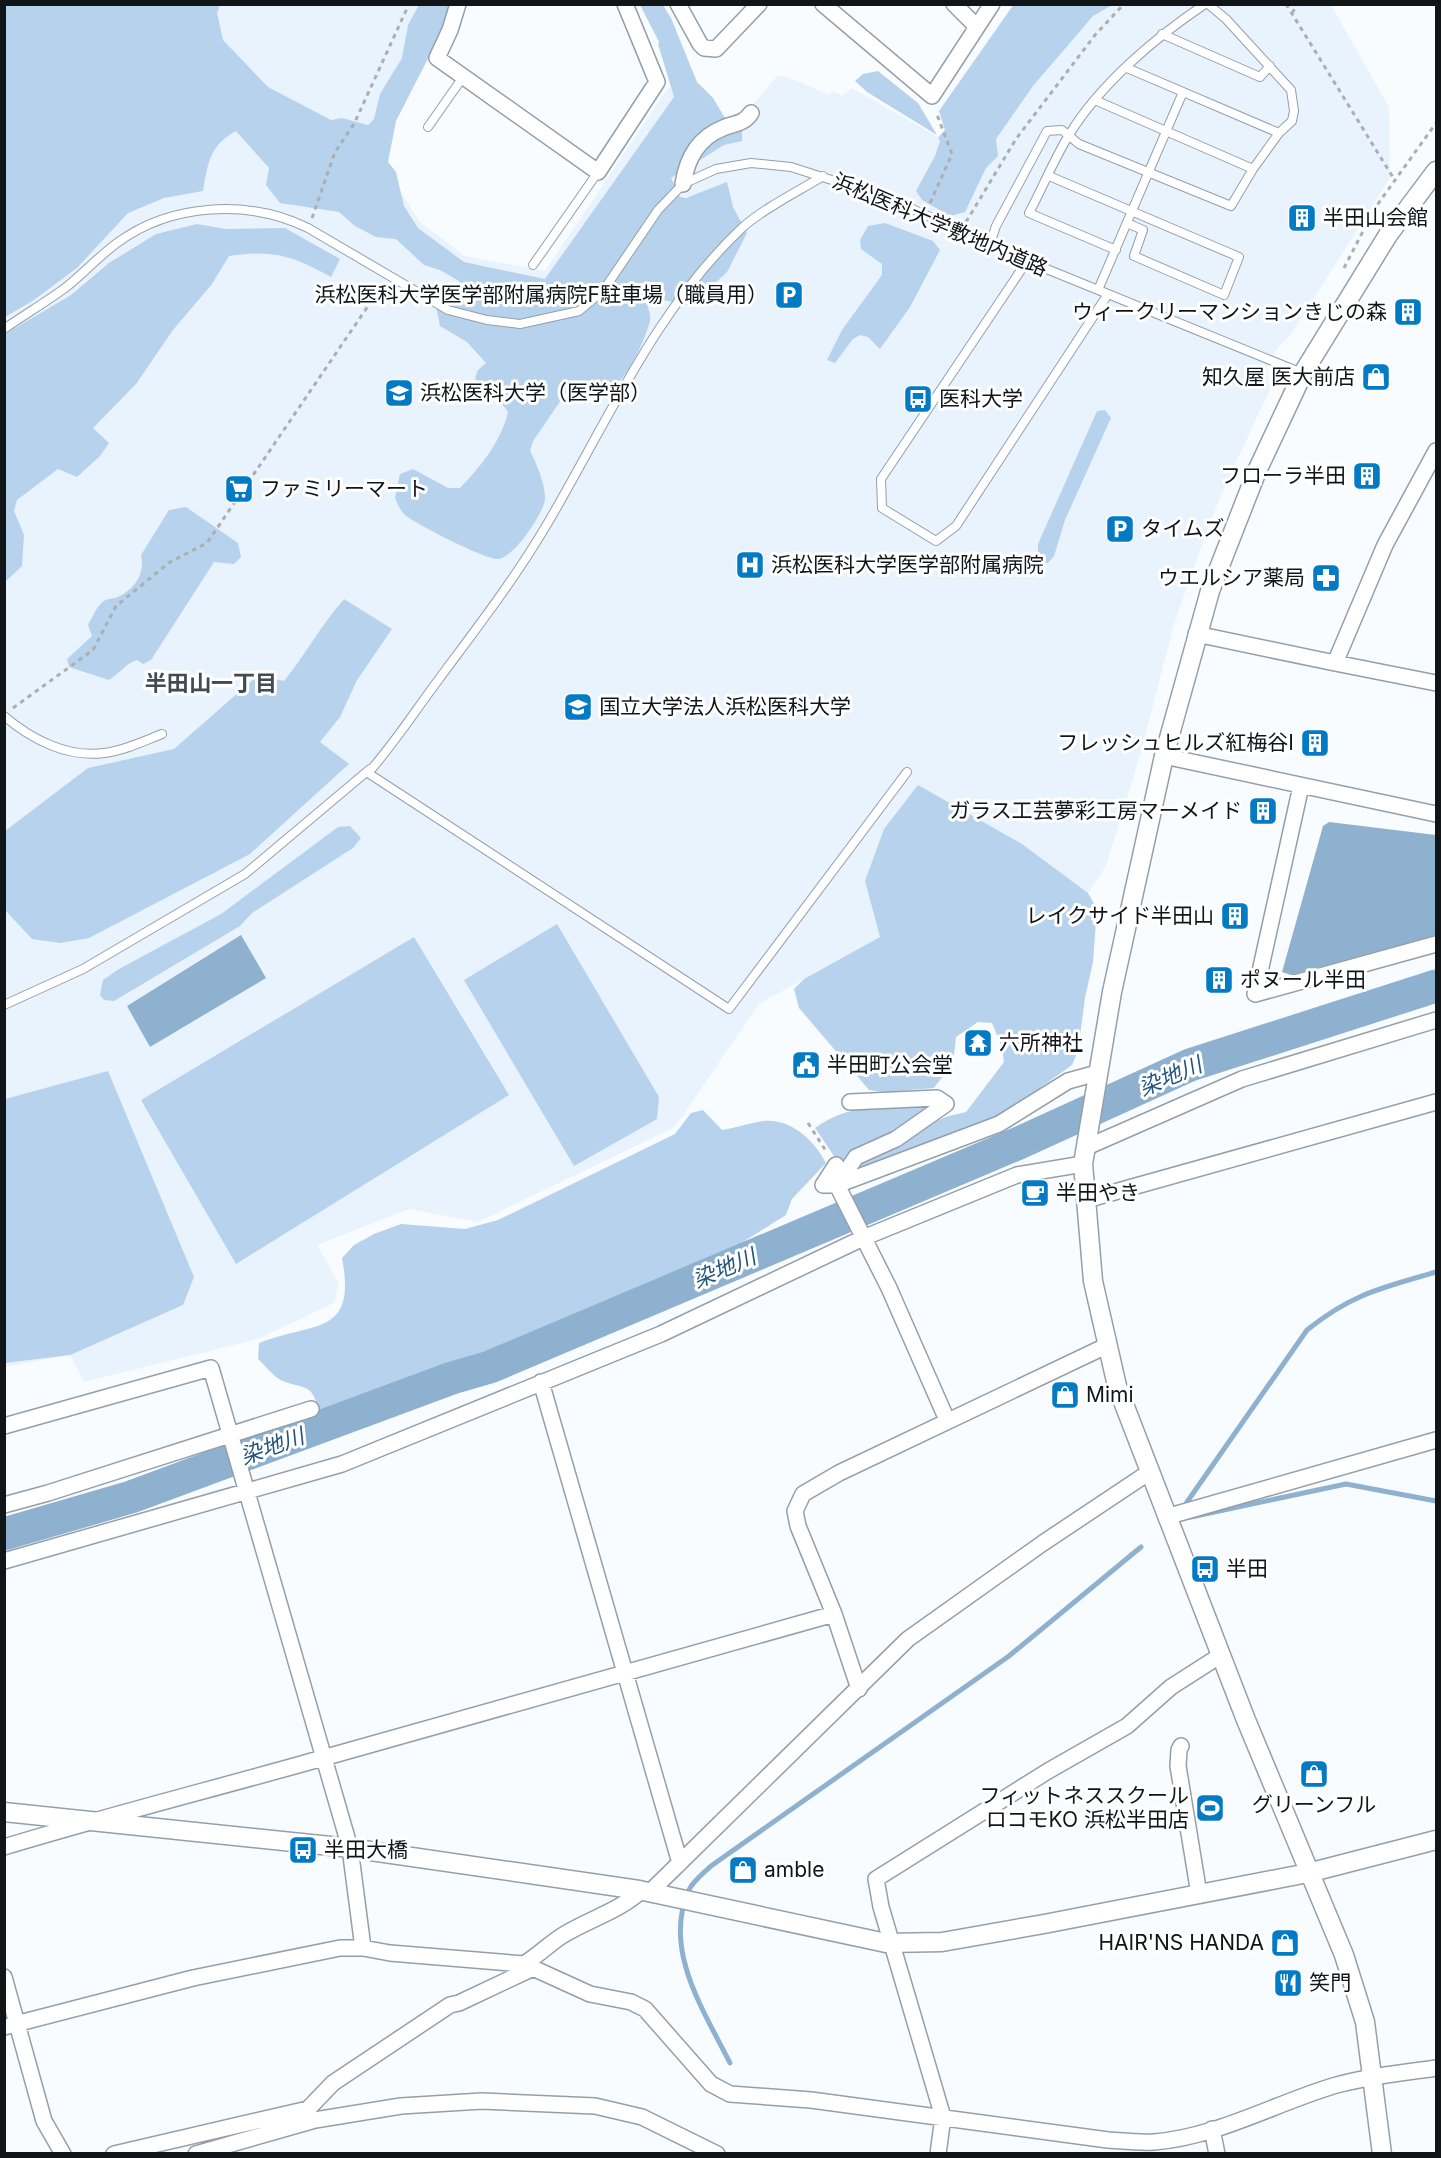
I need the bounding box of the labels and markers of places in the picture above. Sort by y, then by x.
building icon: 半田山会館 [1286,202,1318,234]
place label: 半田山会館 [1323,205,1428,230]
parking icon: 浜松医科大学医学部附属病院F駐車場（職員用） [773,279,805,311]
place label: 浜松医科大学医学部附属病院F駐車場（職員用） [315,282,768,307]
building icon: ウィークリーマンションきじの森 [1392,296,1424,328]
place label: ウィークリーマンションきじの森 [1072,299,1387,324]
shop icon: 知久屋 医大前店 [1360,361,1392,393]
place label: 知久屋 医大前店 [1202,364,1355,389]
school or university icon: 浜松医科大学（医学部） [383,377,415,409]
place label: 浜松医科大学（医学部） [420,380,651,405]
bus stop icon: 医科大学 [902,383,934,415]
place label: 医科大学 [939,386,1023,411]
building icon: フローラ半田 [1351,460,1383,492]
place label: フローラ半田 [1220,463,1346,488]
supermarket icon: ファミリーマート [223,473,255,505]
place label: ファミリーマート [260,476,428,501]
parking icon: タイムズ [1104,513,1136,545]
place label: タイムズ [1141,516,1225,541]
hospital icon: 浜松医科大学医学部附属病院 [734,549,766,581]
place label: 浜松医科大学医学部附属病院 [771,552,1044,577]
pharmacy icon: ウエルシア薬局 [1310,562,1342,594]
place label: ウエルシア薬局 [1158,565,1305,590]
school or university icon: 国立大学法人浜松医科大学 [562,691,594,723]
place label: 国立大学法人浜松医科大学 [599,694,851,719]
building icon: フレッシュヒルズ紅梅谷Ⅰ [1299,727,1331,759]
place label: フレッシュヒルズ紅梅谷Ⅰ [1057,730,1294,755]
building icon: ガラス工芸夢彩工房マーメイド [1247,795,1279,827]
place label: ガラス工芸夢彩工房マーメイド [949,798,1242,823]
building icon: レイクサイド半田山 [1219,900,1251,932]
place label: レイクサイド半田山 [1025,903,1214,928]
building icon: ポヌール半田 [1203,964,1235,996]
place label: ポヌール半田 [1240,967,1366,992]
temple icon: 六所神社 [962,1027,994,1059]
place label: 六所神社 [999,1030,1083,1055]
public building icon: 半田町公会堂 [790,1049,822,1081]
place label: 半田町公会堂 [827,1052,953,1077]
cafe icon: 半田やき [1019,1177,1051,1209]
place label: 半田やき [1056,1180,1140,1205]
shop icon: Mimi [1049,1379,1081,1411]
place label: Mimi [1086,1382,1134,1407]
bus stop icon: 半田 [1189,1553,1221,1585]
place label: 半田 [1226,1556,1268,1581]
shop icon: グリーンフル [1298,1758,1330,1790]
place label: フィットネススクール ロコモKO 浜松半田店 [979,1783,1189,1832]
sports icon: フィットネススクール ロコモKO 浜松半田店 [1194,1792,1226,1824]
place label: グリーンフル [1252,1792,1376,1817]
bus stop icon: 半田大橋 [287,1834,319,1866]
place label: 半田大橋 [324,1837,408,1862]
shop icon: amble [727,1854,759,1886]
place label: amble [764,1857,824,1882]
shop icon: HAIR'NS HANDA [1269,1927,1301,1959]
place label: HAIR'NS HANDA [1098,1930,1264,1955]
restaurant icon: 笑門 [1272,1967,1304,1999]
place label: 笑門 [1309,1970,1351,1995]

